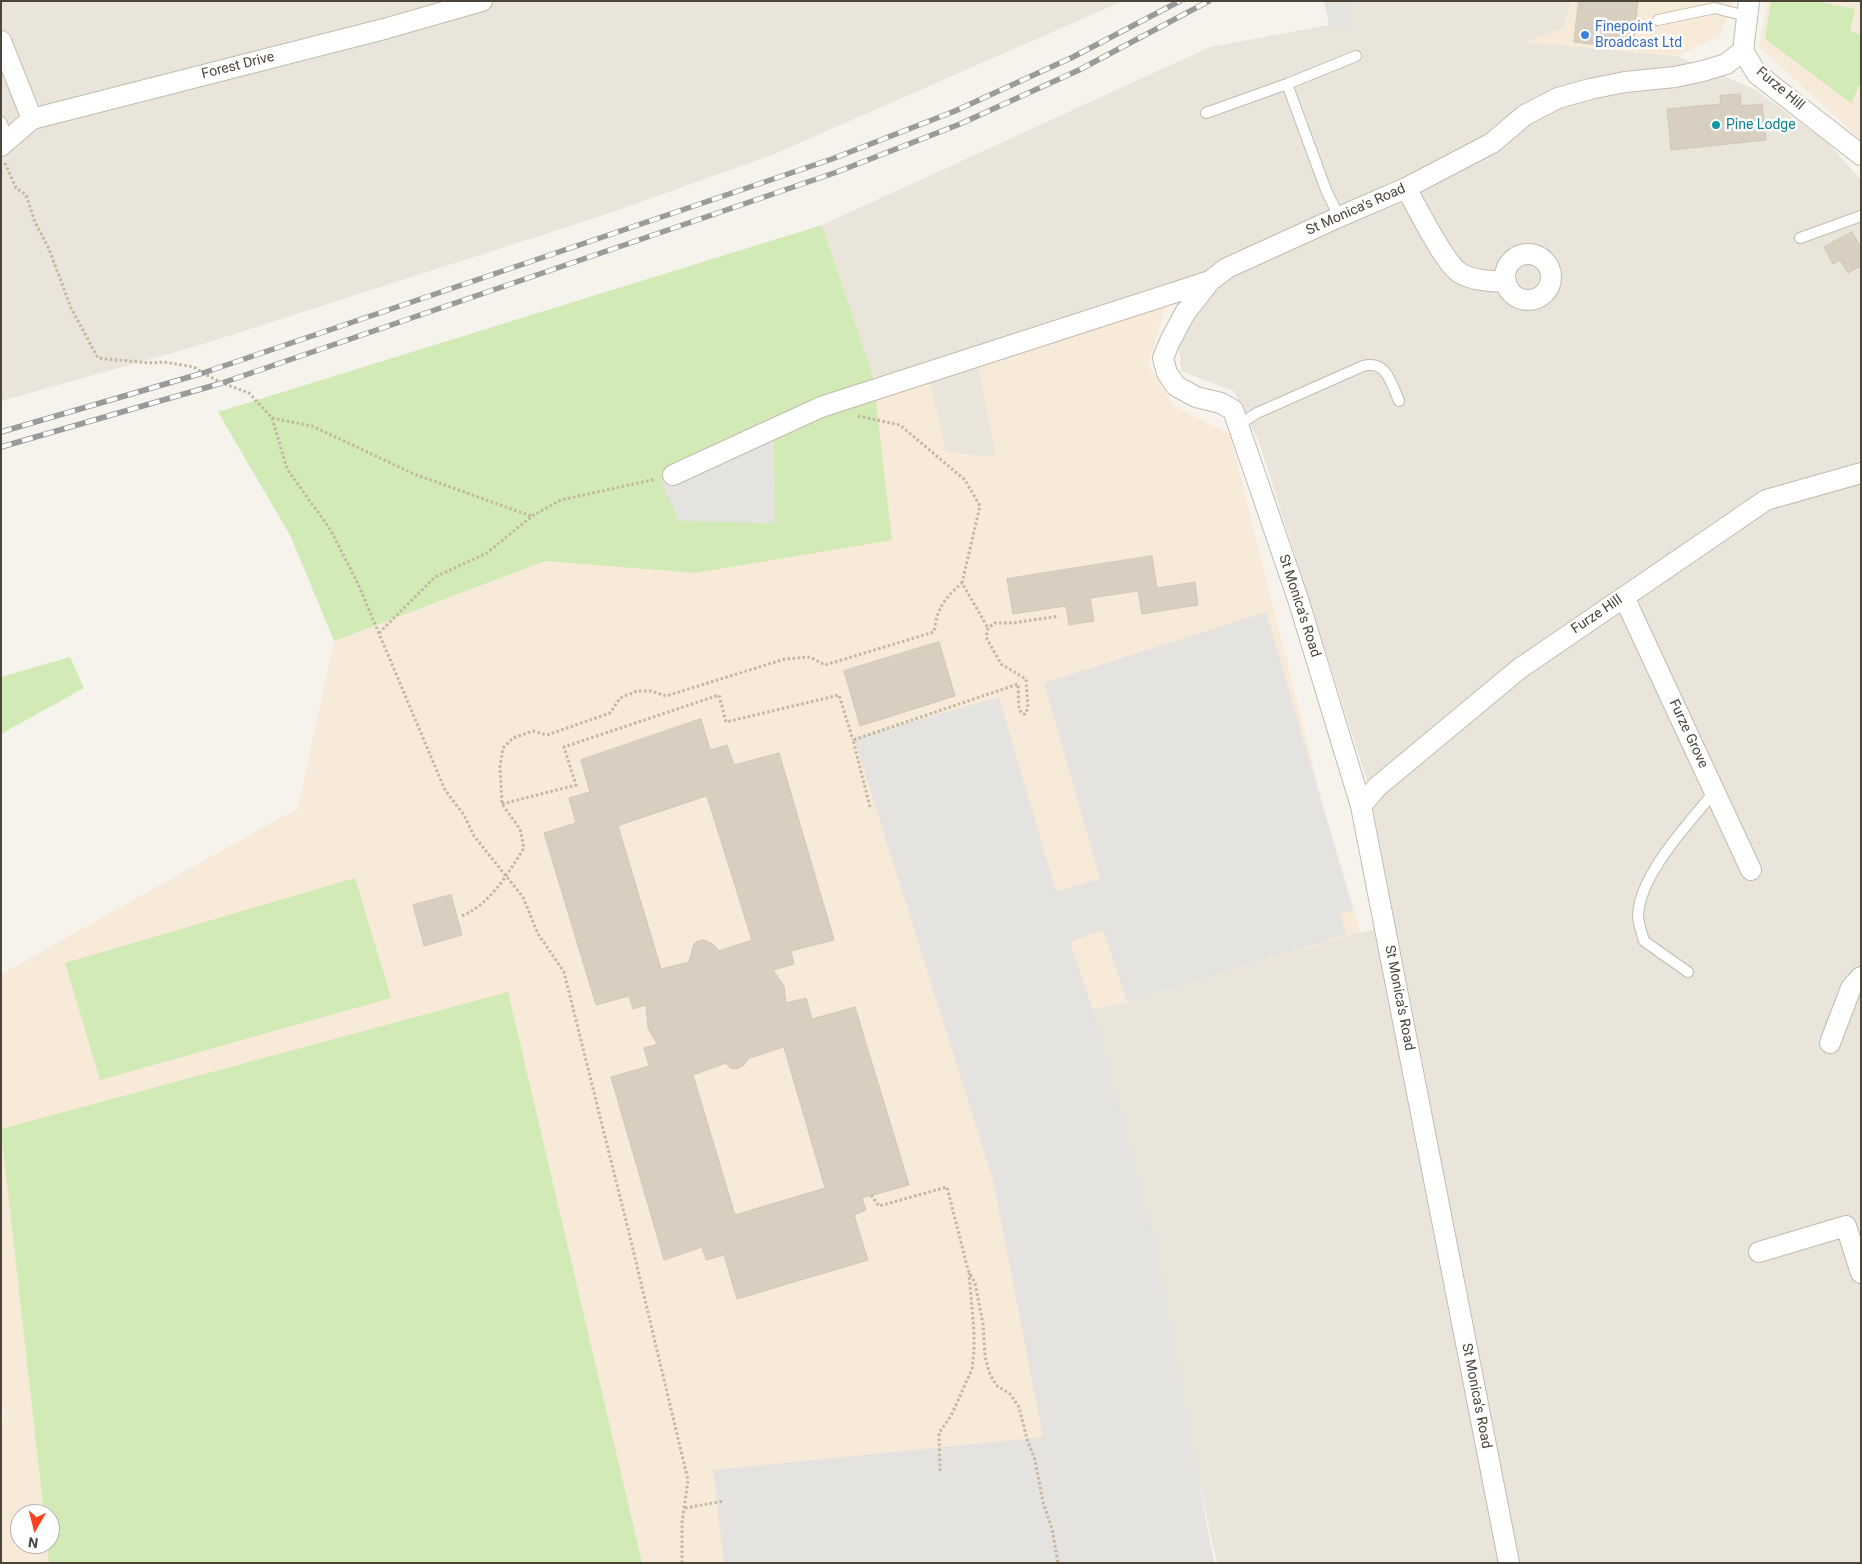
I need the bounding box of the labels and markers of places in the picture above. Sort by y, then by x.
place label: Finepoint Broadcast Ltd [1595,19,1682,52]
marker: Finepoint Broadcast Ltd [1579,29,1591,41]
place label: Pine Lodge [1726,117,1796,133]
marker: Pine Lodge [1710,119,1722,131]

